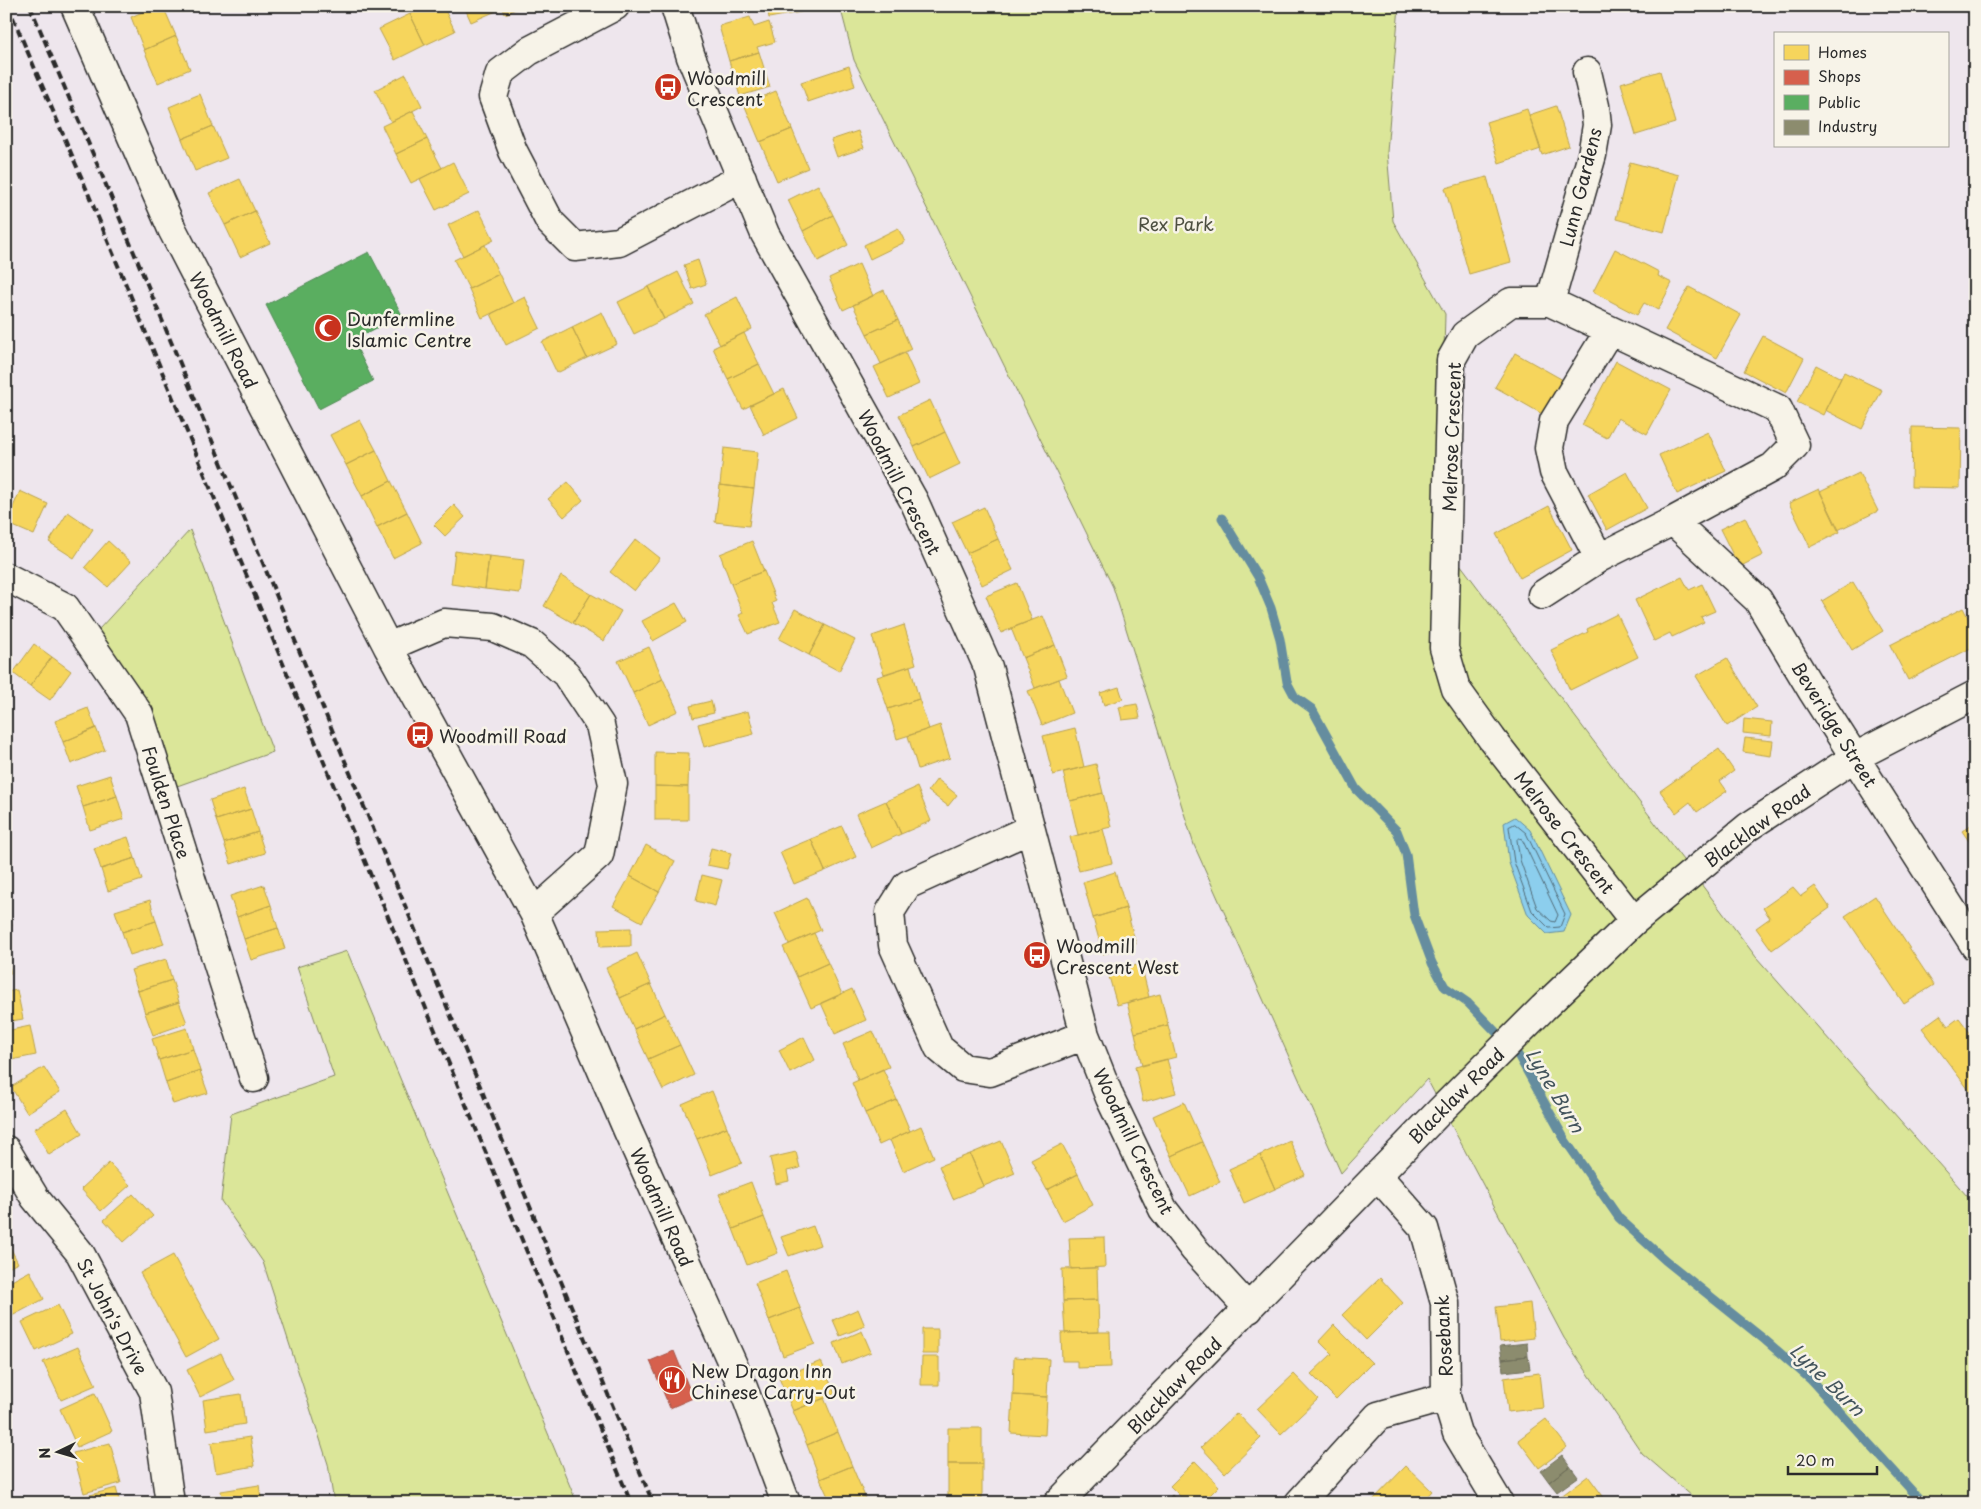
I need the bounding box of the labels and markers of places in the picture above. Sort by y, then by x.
place label: Woodmill Crescent [687,64,766,112]
bus stop icon: Woodmill Crescent [653,72,683,102]
place label: Dunfermline Islamic Centre [347,305,472,353]
mosque icon: Dunfermline Islamic Centre [313,313,343,343]
bus stop icon: Woodmill Road [405,720,435,750]
place label: Woodmill Road [439,722,567,749]
place label: Woodmill Crescent West [1056,932,1179,980]
bus stop icon: Woodmill Crescent West [1022,940,1052,970]
place label: New Dragon Inn Chinese Carry-Out [691,1357,855,1405]
restaurant icon: New Dragon Inn Chinese Carry-Out [657,1365,687,1395]

